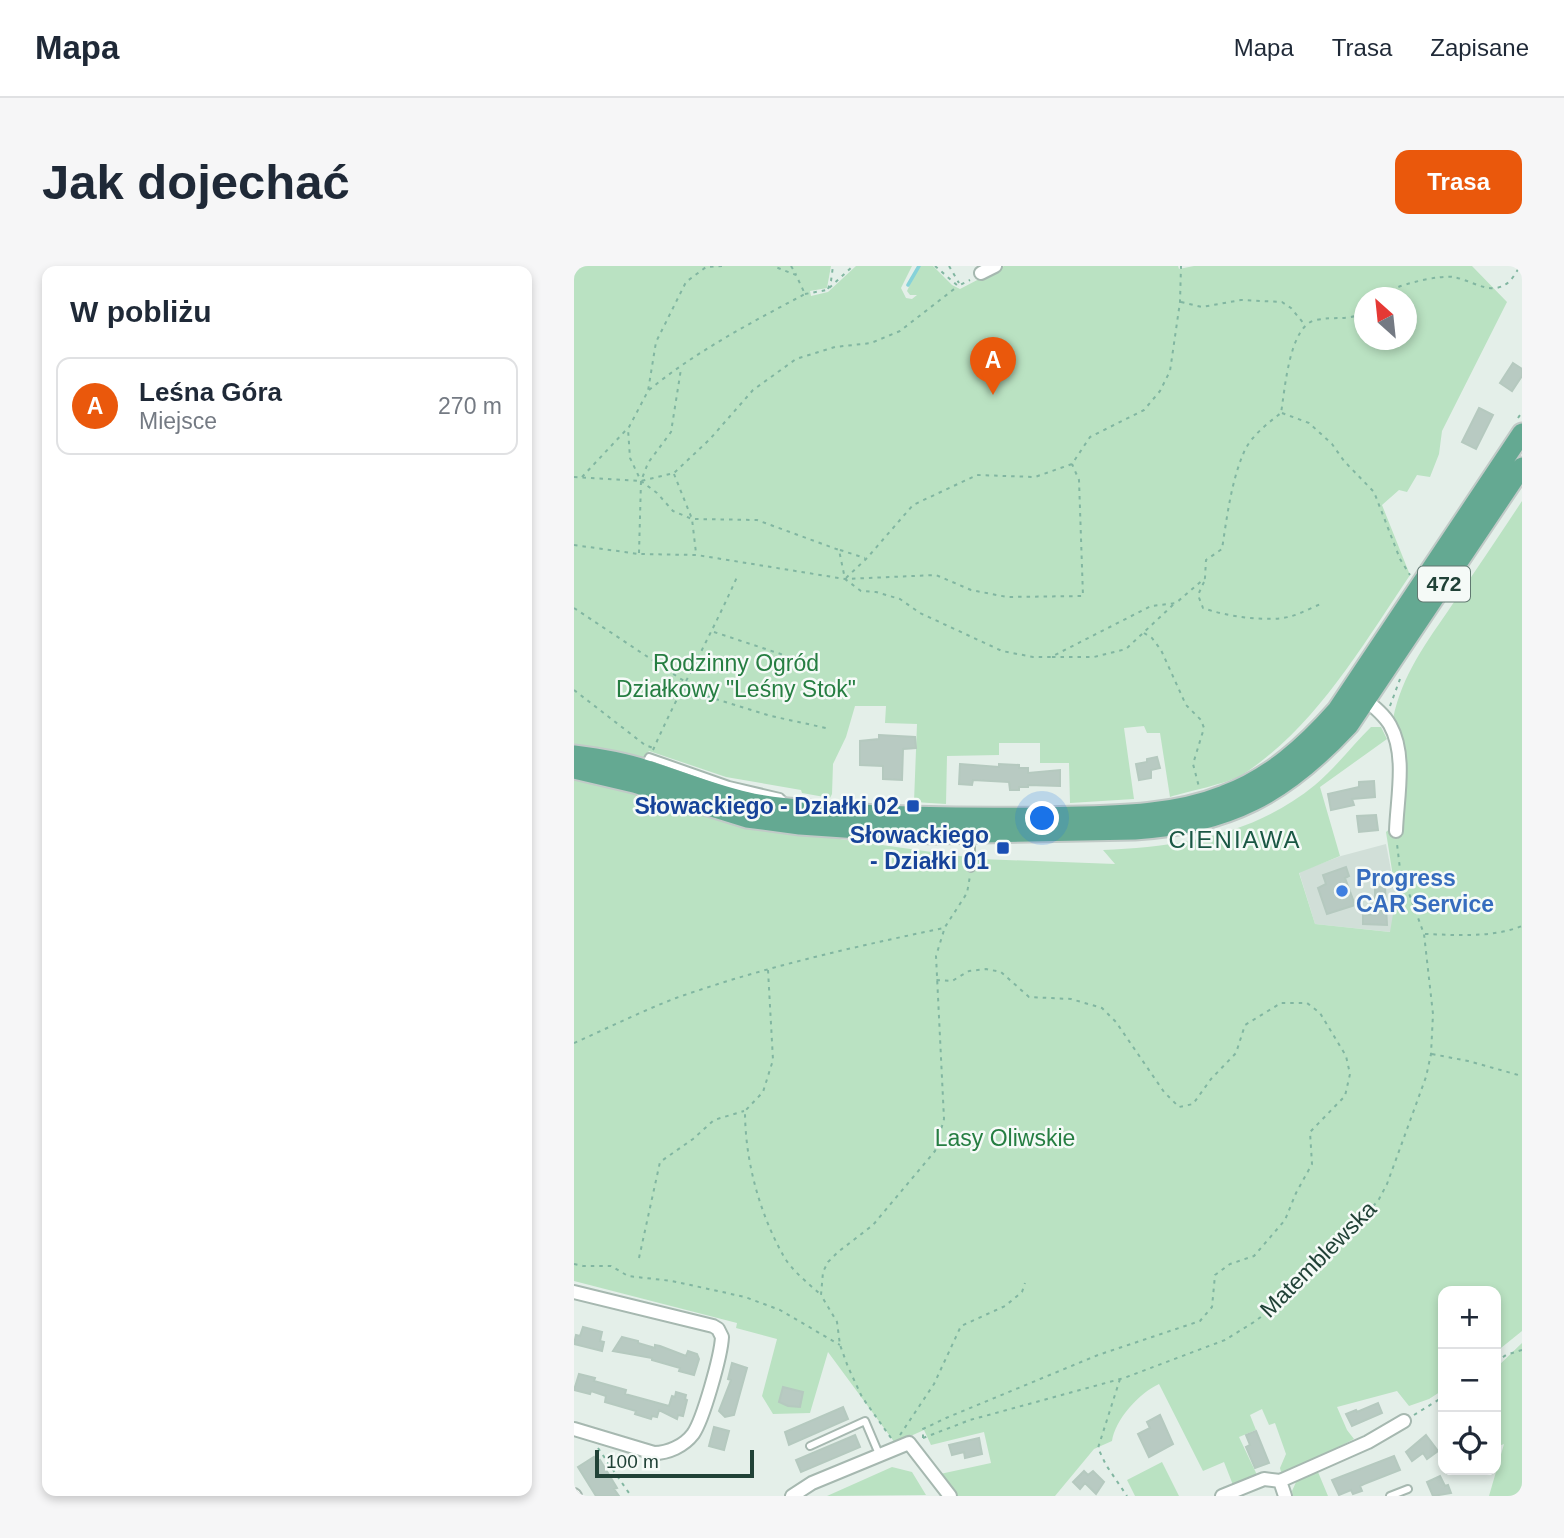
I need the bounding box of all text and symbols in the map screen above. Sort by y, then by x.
text: Mapa [35,29,119,66]
text: Mapa [1234,34,1294,61]
text: Trasa [1332,34,1392,61]
text: Zapisane [1430,34,1529,61]
button: Trasa [1395,150,1522,214]
text: Jak dojechać [42,155,350,209]
north arrow [1354,287,1417,350]
text: W pobliżu [70,295,212,328]
pin: A [970,337,1016,395]
text: Leśna Góra [139,377,282,407]
text: A [87,393,103,419]
text: 270 m [438,393,502,419]
text: Miejsce [139,408,217,434]
road number: 472 [1418,566,1470,602]
park label: Rodzinny Ogród Działkowy "Leśny Stok" [616,650,856,702]
place label: Słowackiego - Działki 02 [634,793,899,819]
marker: Słowackiego - Działki 02 [905,798,921,814]
your location [1025,801,1059,835]
place label: Słowackiego - Działki 01 [850,822,989,874]
district label: CIENIAWA [1169,826,1301,853]
marker: Słowackiego - Działki 01 [995,840,1011,856]
place label: Progress CAR Service [1356,865,1494,917]
marker: Progress CAR Service [1334,883,1350,899]
park label: Lasy Oliwskie [935,1125,1075,1151]
street label: Matemblewska [1255,1195,1382,1322]
map controls [1438,1286,1501,1475]
button: + [1438,1286,1501,1349]
button: − [1438,1349,1501,1412]
button: locate [1438,1412,1501,1475]
scale bar [595,1447,754,1479]
text: 100 m [606,1451,659,1472]

